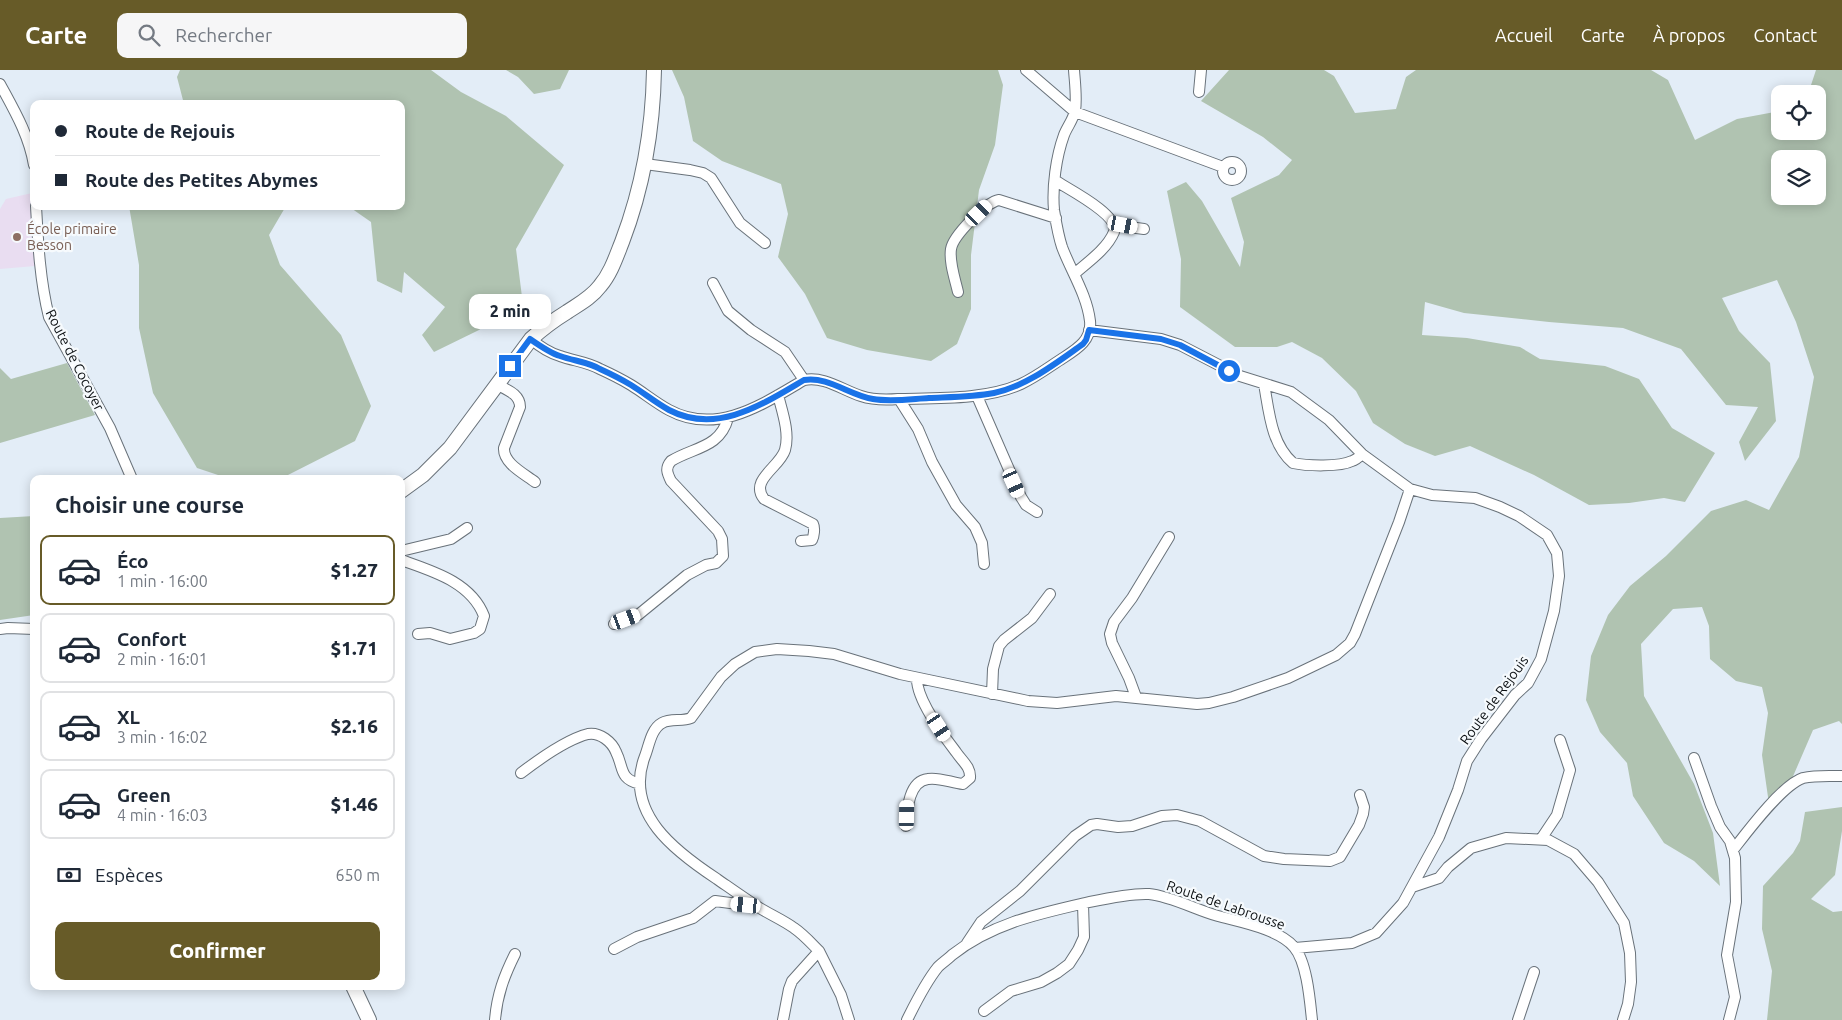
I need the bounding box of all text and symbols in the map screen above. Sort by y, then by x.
search box [117,13,467,58]
icon: search [135,21,163,49]
text: Carte [25,22,87,49]
text: Rechercher [175,24,272,46]
text: Accueil [1495,25,1553,45]
text: Carte [1581,25,1625,45]
text: À propos [1653,25,1725,45]
text: Contact [1753,25,1817,45]
map controls [1771,85,1826,205]
button: locate [1771,85,1826,140]
text: Route de Rejouis [85,120,235,142]
button: layers [1771,150,1826,205]
text: Route des Petites Abymes [85,169,318,191]
car [962,197,995,229]
car [1106,215,1139,235]
place label: École primaire Besson [27,220,117,253]
marker: École primaire Besson [11,231,23,243]
callout: 2 min [469,294,551,328]
text: 2 min [490,302,530,320]
street label: Route de Cocoyer [43,307,108,414]
route end [499,355,521,377]
route start [1218,360,1240,382]
car [1001,466,1026,500]
text: Choisir une course [55,492,244,517]
icon: car [57,548,102,593]
text: Éco [117,550,149,572]
text: $1.27 [330,559,378,581]
text: 1 min · 16:00 [117,572,208,590]
car [609,607,642,631]
icon: car [57,626,102,671]
text: Confort [117,628,187,650]
text: $1.71 [330,637,378,659]
text: 2 min · 16:01 [117,650,208,668]
street label: Route de Rejouis [1456,652,1532,748]
icon: car [57,704,102,749]
text: XL [117,706,140,728]
car [924,710,953,744]
text: $2.16 [330,715,378,737]
text: 3 min · 16:02 [117,728,208,746]
icon: car [57,782,102,827]
text: Green [117,784,171,806]
text: $1.46 [330,793,378,815]
car [899,800,914,830]
text: 4 min · 16:03 [117,806,208,824]
icon: cash [55,861,83,889]
text: Espèces [95,864,163,886]
text: 650 m [335,866,380,884]
street label: Route de Labrousse [1165,877,1287,933]
car [730,896,761,914]
button: Confirmer [55,922,380,980]

